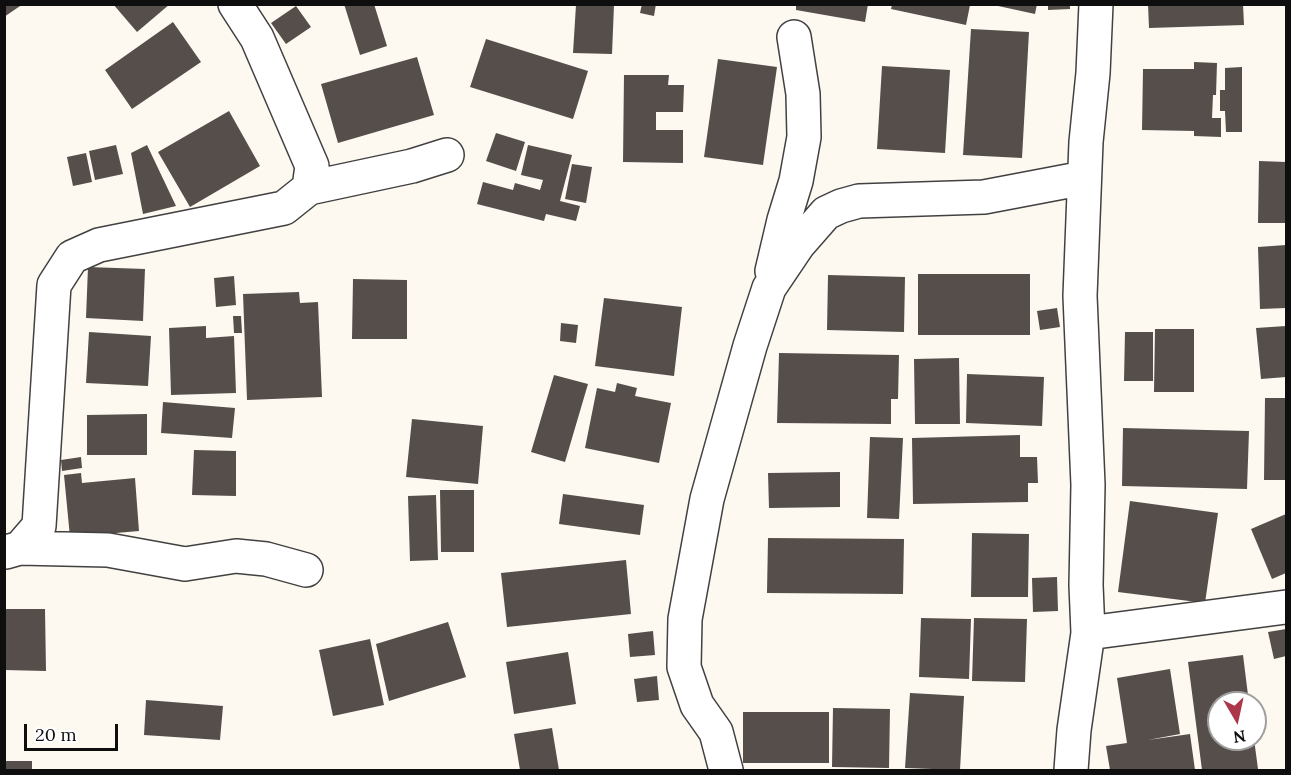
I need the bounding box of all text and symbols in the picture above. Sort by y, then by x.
north arrow [1207,691,1267,751]
scale bar [27,712,122,750]
text: 20 m [35,723,77,746]
text: N [1232,726,1247,748]

